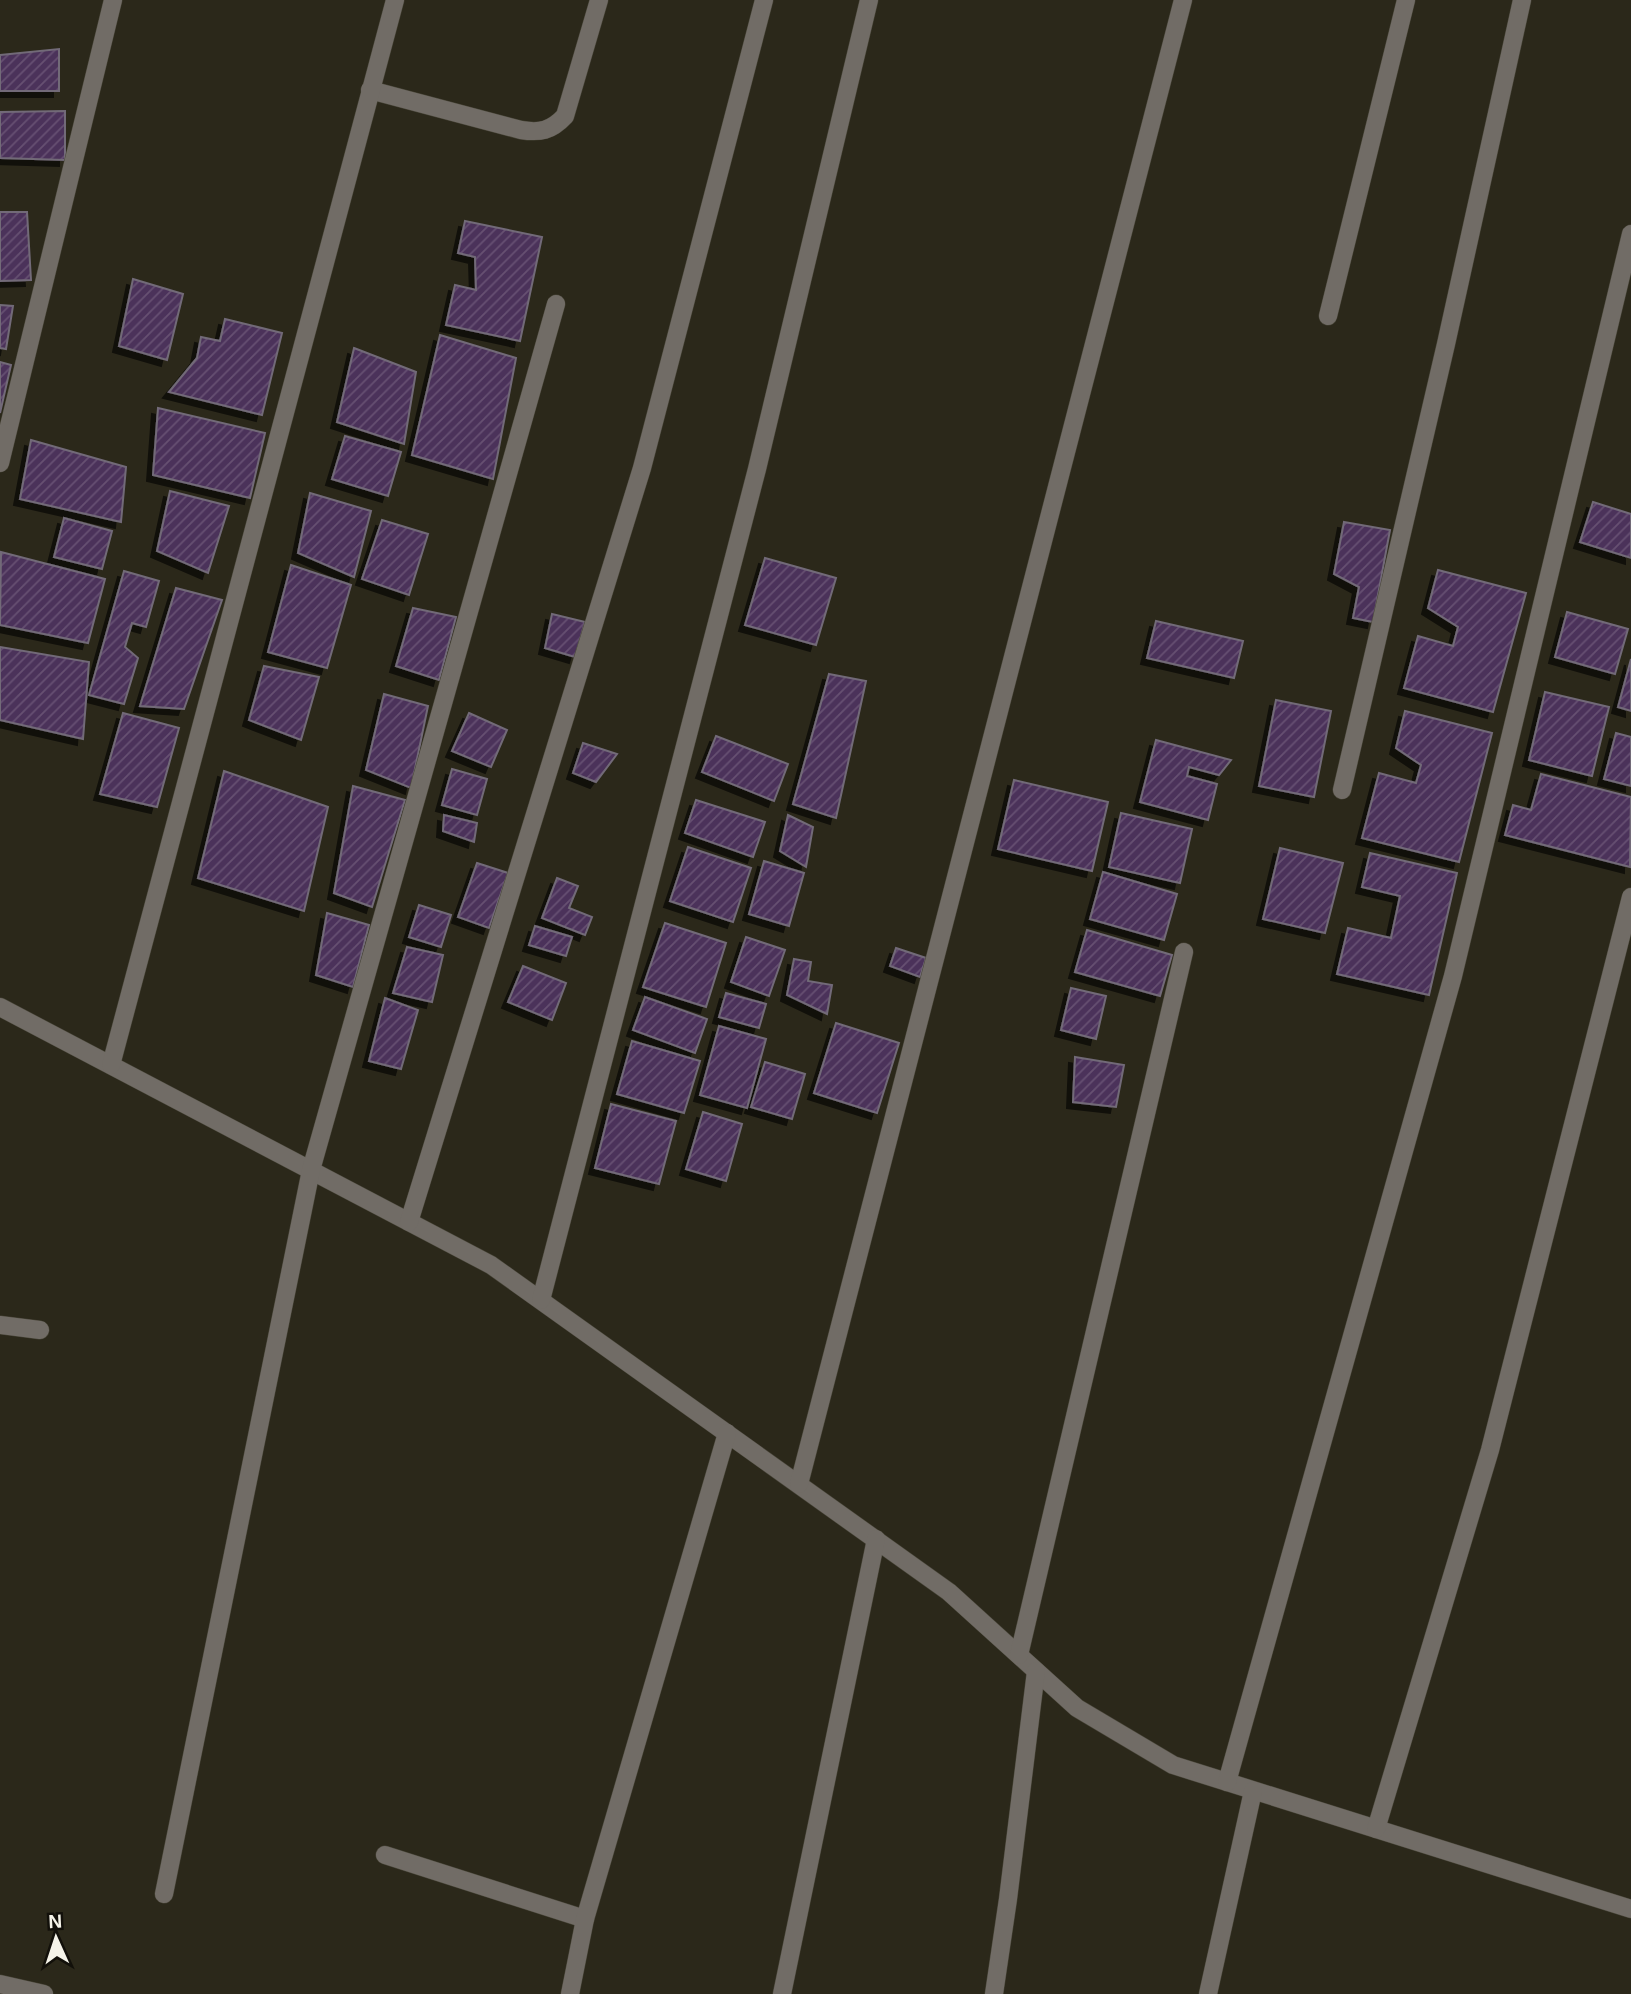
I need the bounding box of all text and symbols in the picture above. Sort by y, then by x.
north arrow [21,1903,91,1973]
text: N [48,1911,63,1932]

